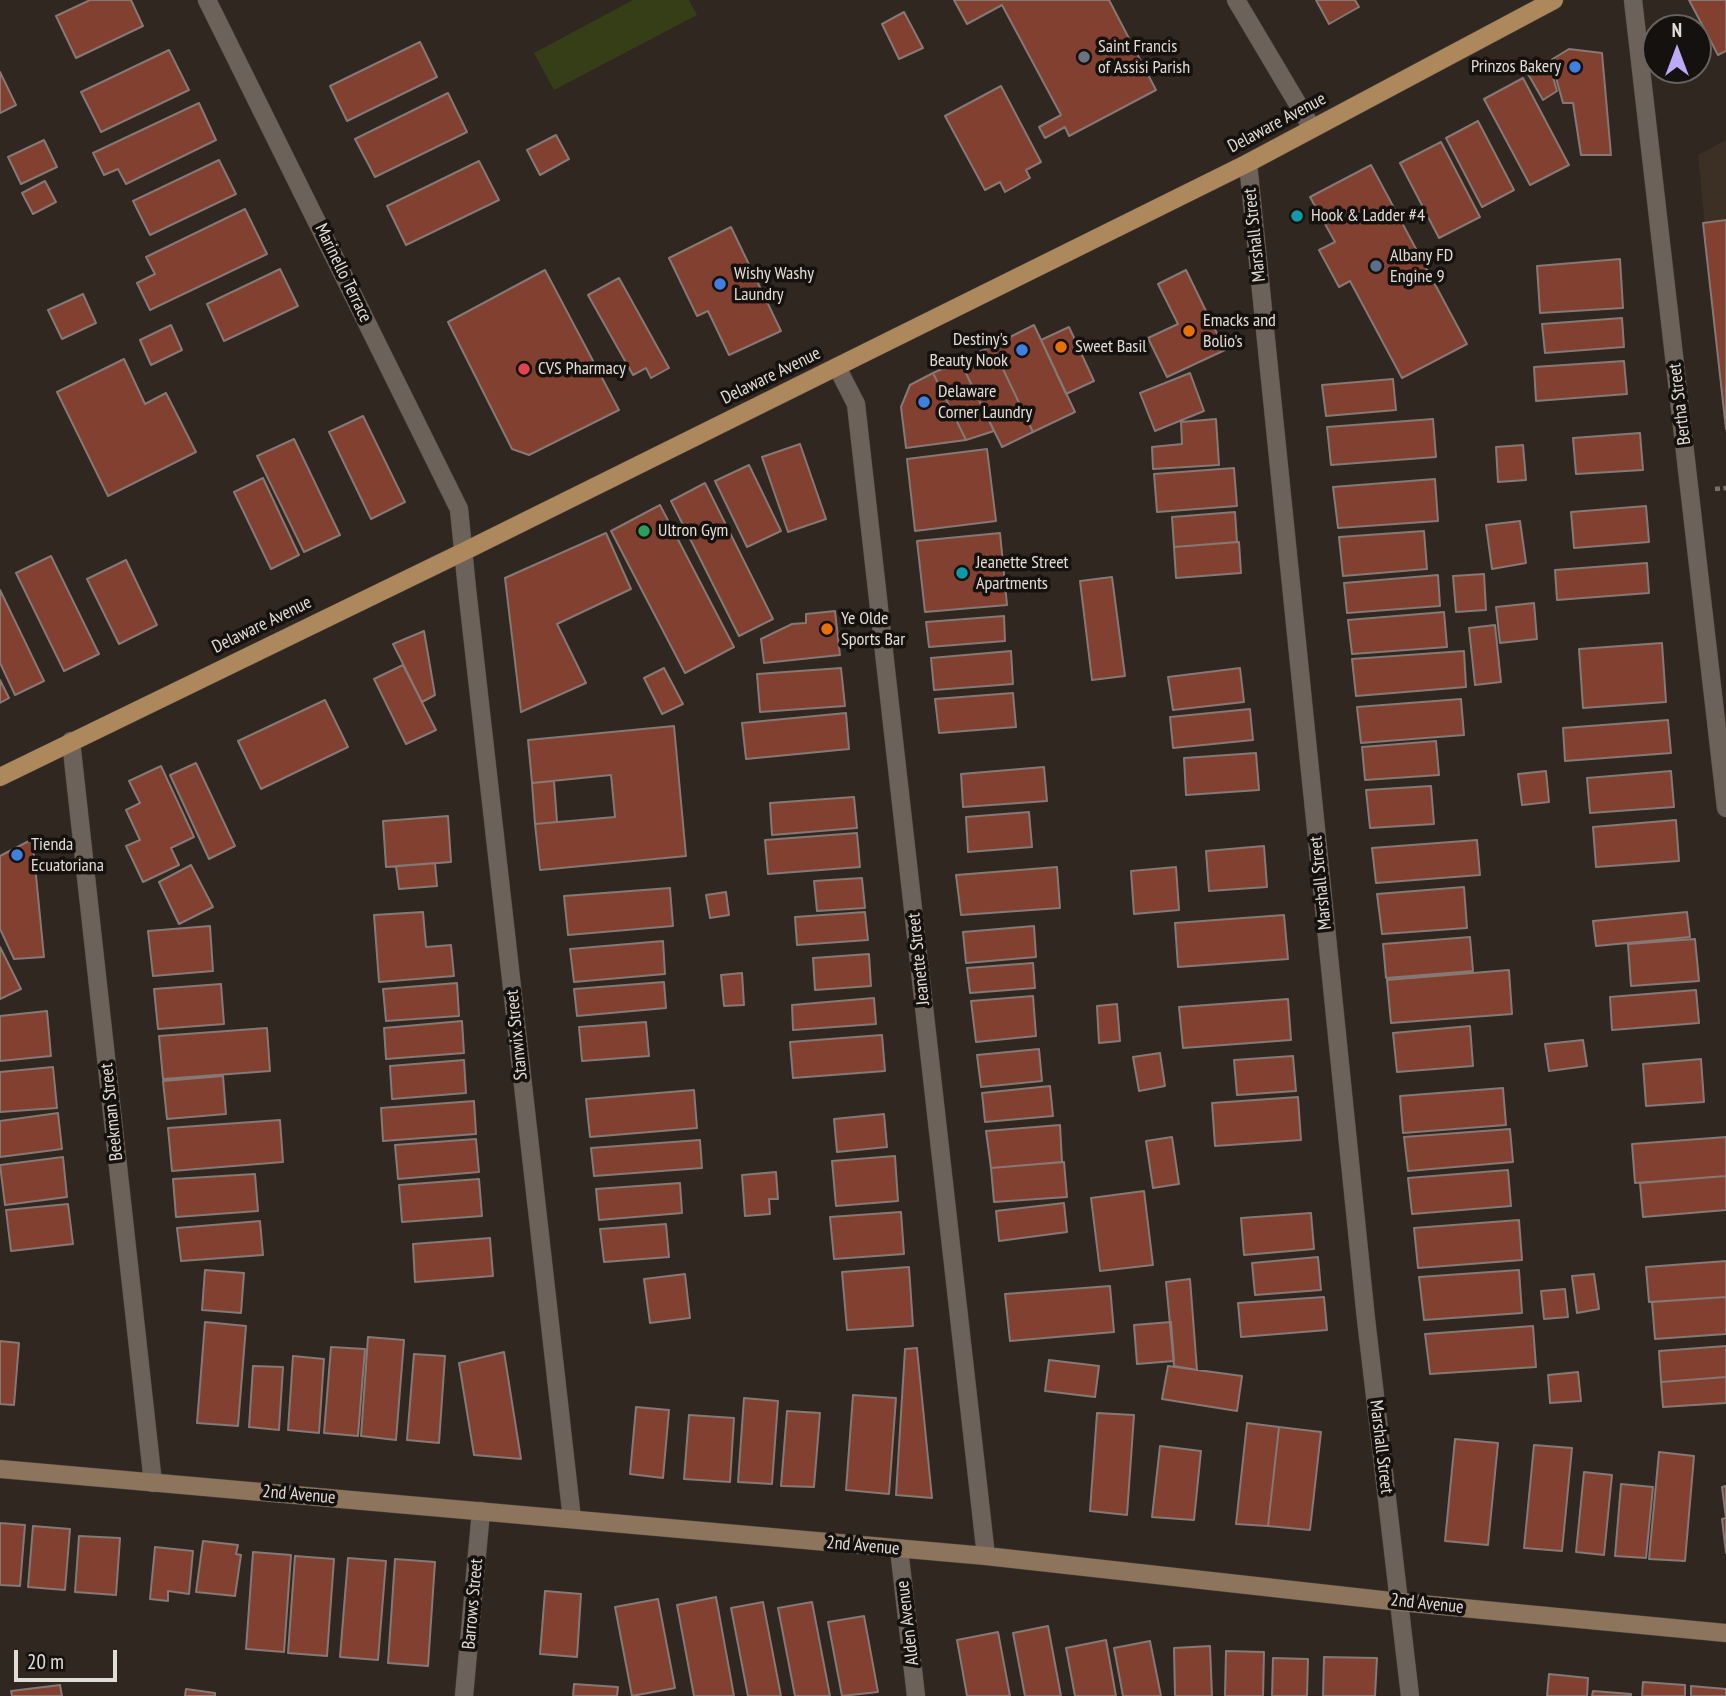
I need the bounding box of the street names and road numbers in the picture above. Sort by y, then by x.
street label: Delaware Avenue [1224,88,1330,158]
street label: Marshall Street [1239,187,1271,283]
street label: Marinello Terrace [310,220,376,326]
street label: Delaware Avenue [718,343,824,409]
street label: Bertha Street [1664,362,1696,446]
street label: Delaware Avenue [209,592,315,658]
street label: Marshall Street [1305,835,1337,931]
street label: Jeanette Street [903,912,935,1006]
street label: Stanwix Street [502,989,532,1081]
street label: Beekman Street [96,1062,128,1162]
street label: Marshall Street [1365,1399,1397,1495]
street label: 2nd Avenue [262,1481,336,1509]
street label: 2nd Avenue [826,1532,900,1560]
street label: Barrows Street [458,1558,488,1650]
street label: Alden Avenue [892,1579,924,1667]
street label: 2nd Avenue [1390,1589,1464,1619]

